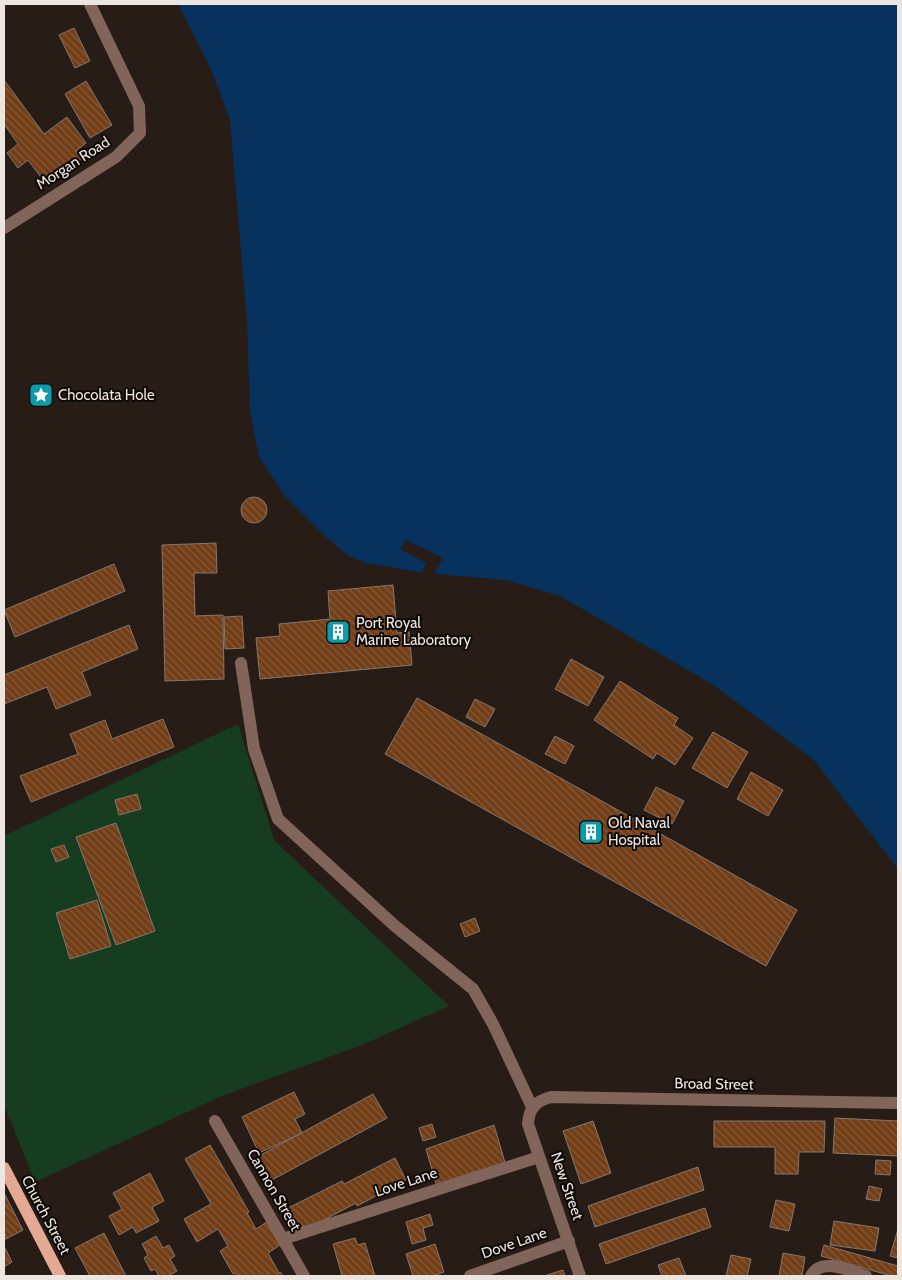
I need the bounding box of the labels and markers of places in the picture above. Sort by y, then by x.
place icon: Chocolata Hole [28,382,54,408]
place label: Chocolata Hole [58,386,155,404]
place label: Port Royal Marine Laboratory [356,614,472,649]
building icon: Port Royal Marine Laboratory [325,619,351,645]
place label: Old Naval Hospital [608,814,670,849]
building icon: Old Naval Hospital [578,819,604,845]

